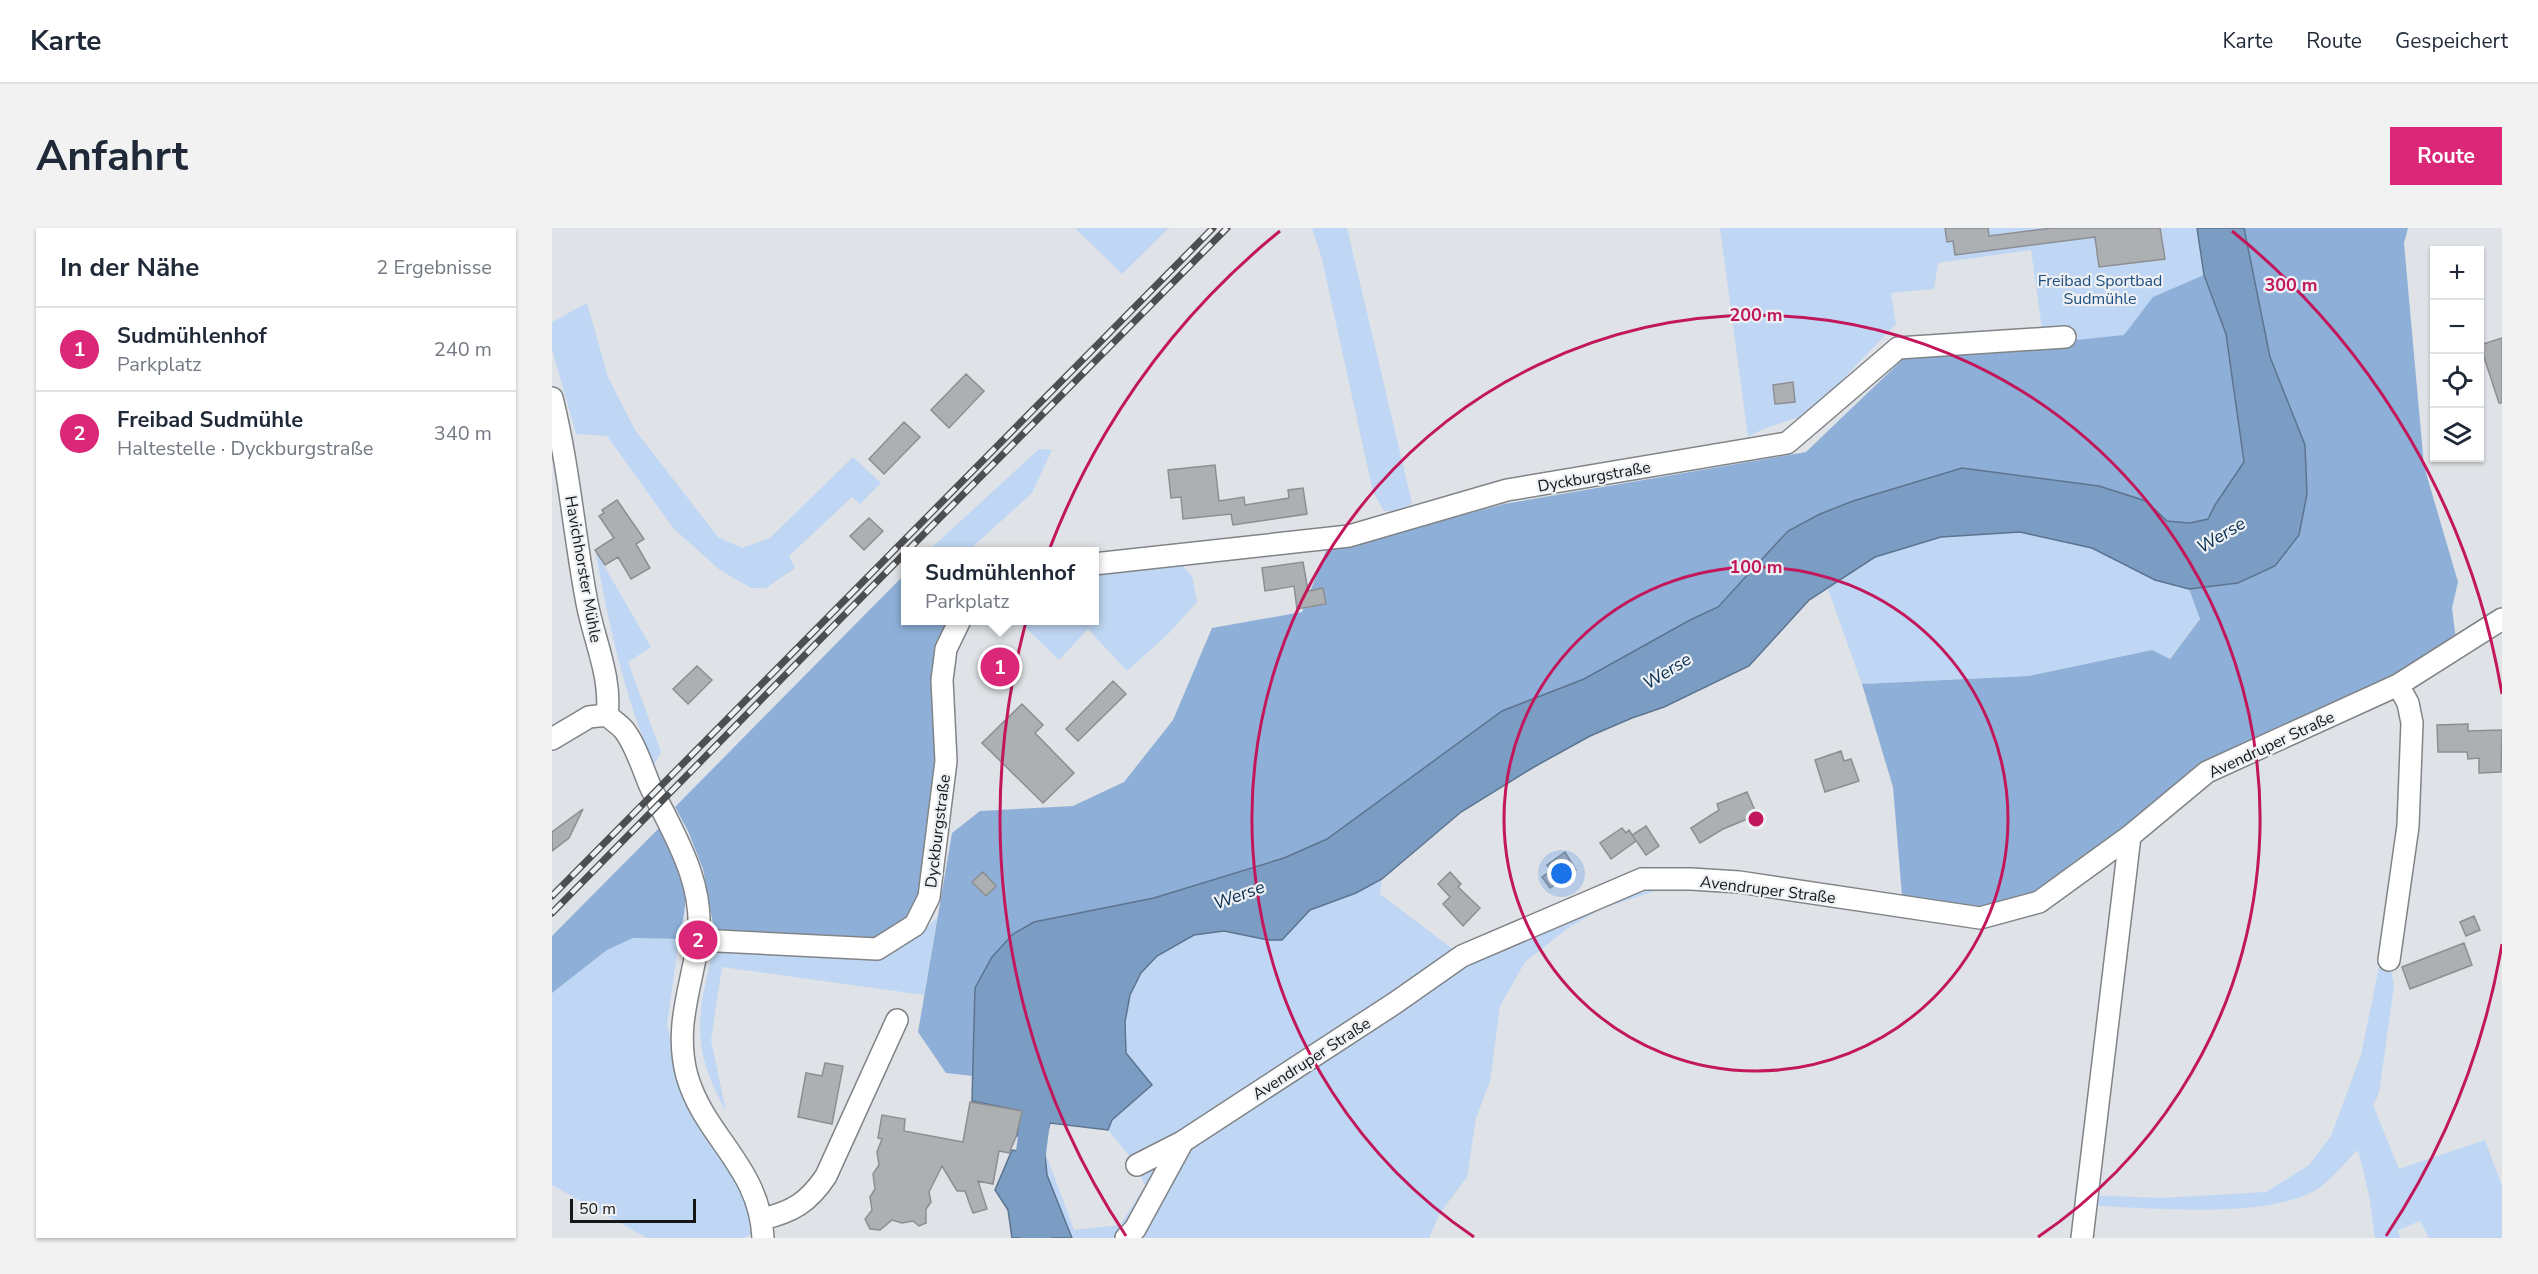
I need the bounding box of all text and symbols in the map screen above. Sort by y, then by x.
text: Karte [30,22,101,60]
text: Karte [2223,27,2273,55]
text: Route [2306,27,2362,55]
text: Gespeichert [2395,27,2508,55]
button: Route [2390,127,2502,185]
text: Anfahrt [36,128,188,185]
map controls [2430,246,2484,462]
button: + [2430,246,2484,300]
text: In der Nähe [60,250,199,285]
text: 2 Ergebnisse [376,254,492,281]
park label: Freibad Sportbad Sudmühle [2038,270,2162,310]
text: 300 m [2264,273,2318,297]
button: − [2430,300,2484,354]
text: 200 m [1729,303,1783,327]
text: Sudmühlenhof [117,321,267,351]
text: 1 [74,336,86,363]
text: 240 m [434,336,492,363]
text: Parkplatz [117,351,201,378]
button: locate [2430,354,2484,408]
text: Freibad Sudmühle [117,405,303,435]
button: layers [2430,408,2484,462]
text: 2 [74,420,86,447]
text: 340 m [434,420,492,447]
text: Haltestelle · Dyckburgstraße [117,435,373,462]
street label: Dyckburgstraße [1536,456,1652,498]
street label: Havichhorster Mühle [559,494,607,644]
water label: Werse [2192,511,2250,559]
popup [901,547,1099,625]
text: 100 m [1729,555,1783,579]
text: Sudmühlenhof [925,558,1075,588]
text: Parkplatz [925,588,1009,615]
pin: 1 [980,644,1020,690]
water label: Werse [1638,647,1696,695]
street label: Avendruper Straße [2205,706,2338,784]
street label: Dyckburgstraße [920,773,956,889]
centre of rings [1746,809,1766,829]
your location [1547,859,1576,888]
street label: Avendruper Straße [1699,871,1837,909]
water label: Werse [1210,875,1268,915]
pin: 2 [678,918,718,962]
street label: Avendruper Straße [1248,1012,1375,1105]
scale bar [570,1196,696,1224]
text: 50 m [579,1198,616,1220]

